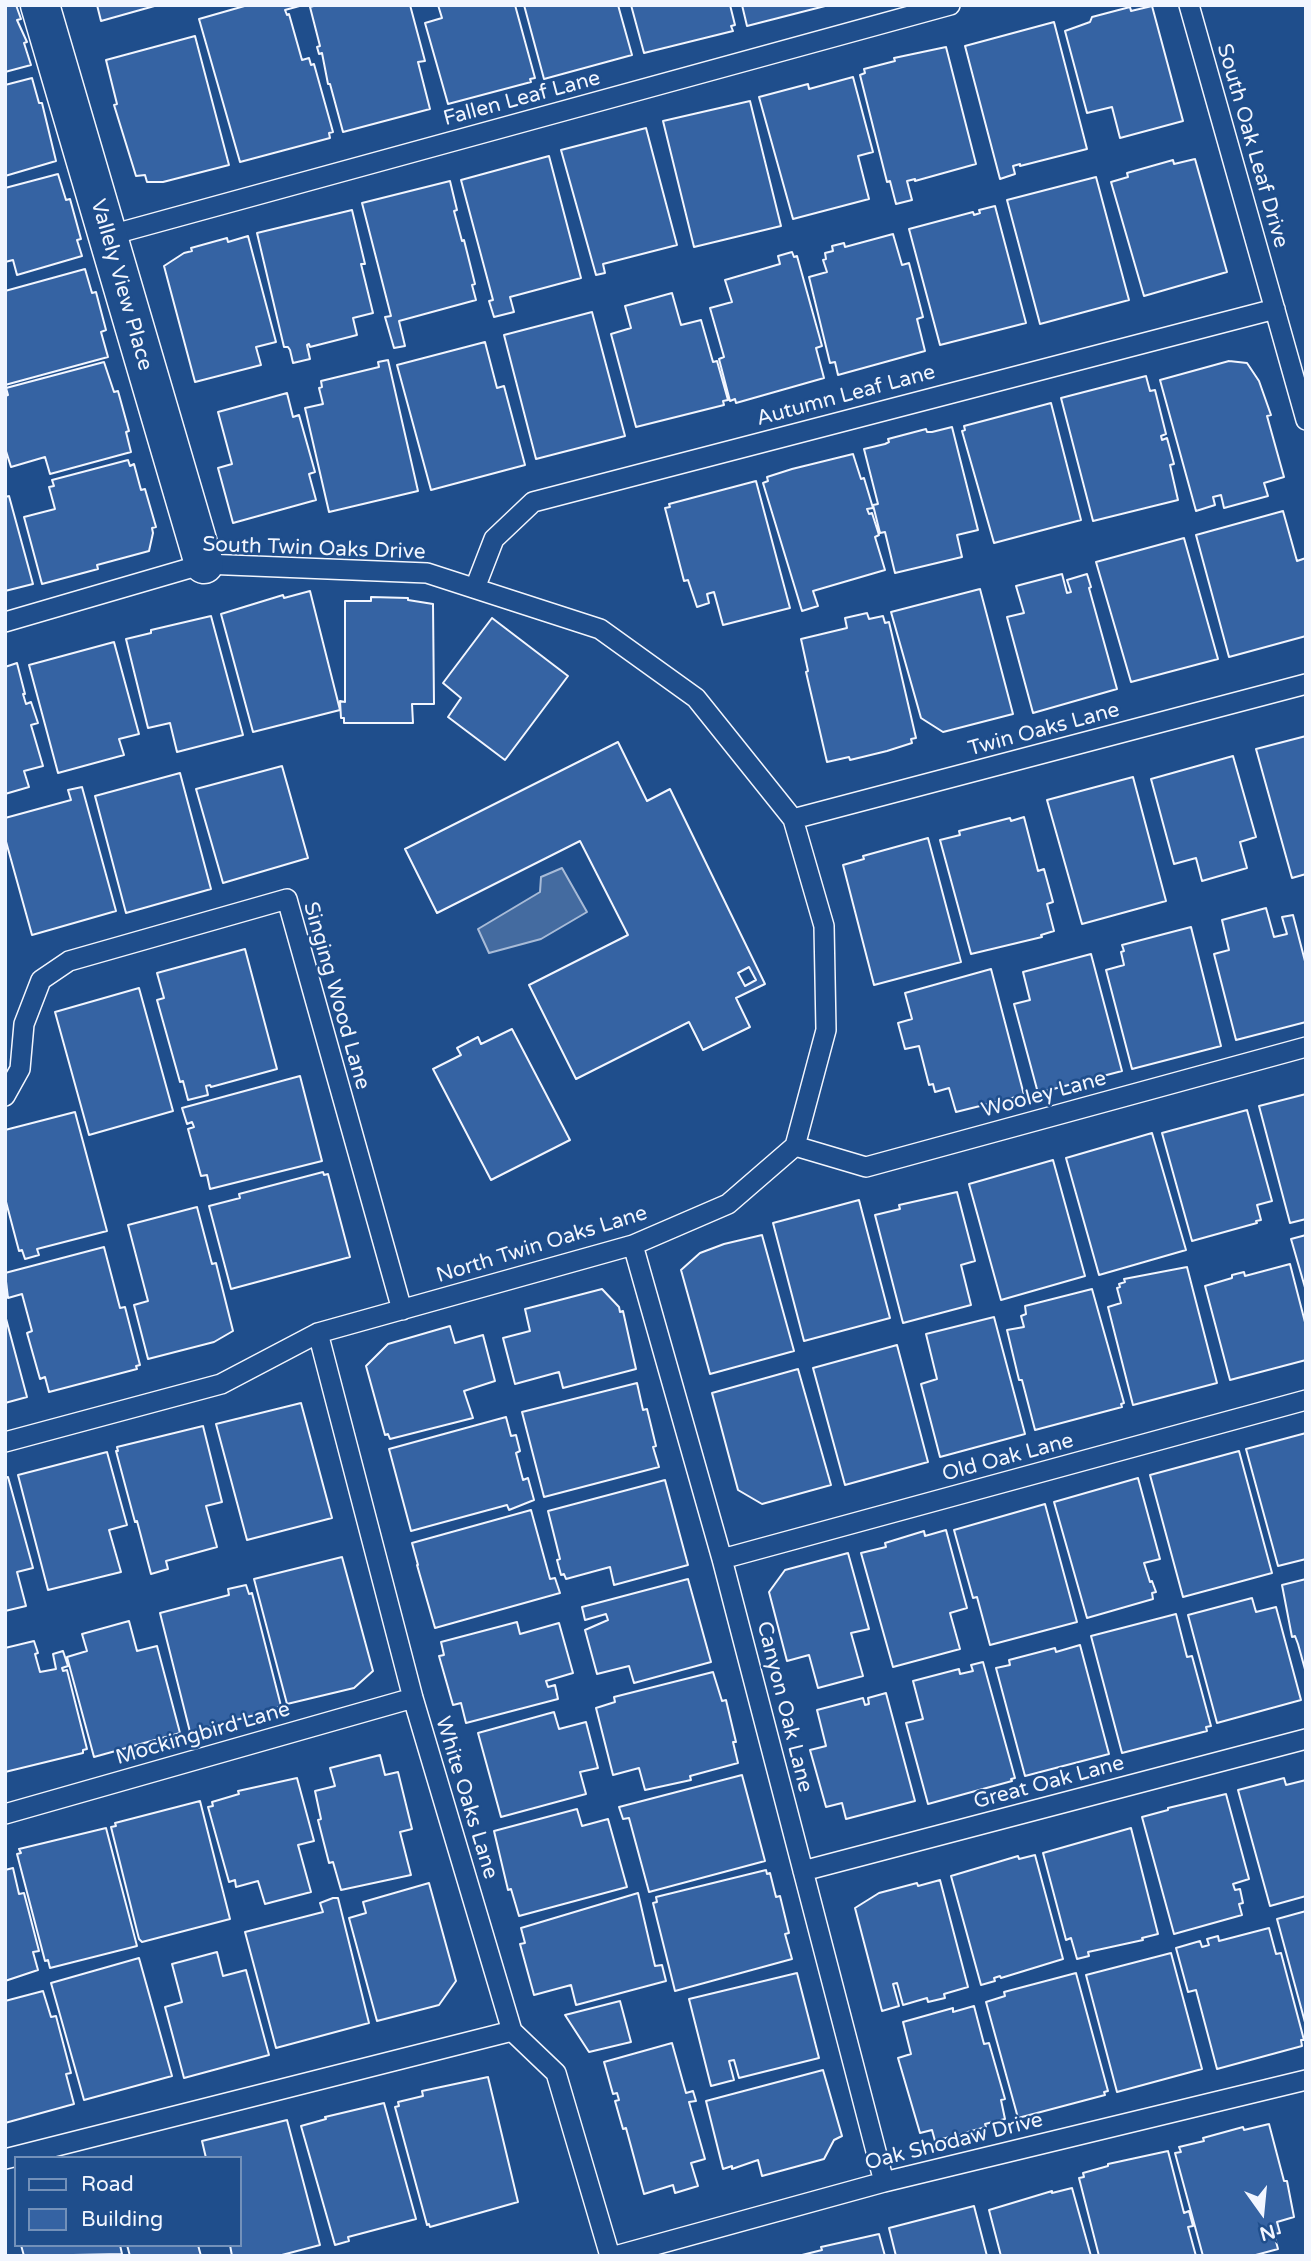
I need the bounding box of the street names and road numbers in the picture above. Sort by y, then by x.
street label: South Oak Leaf Drive [1211,41,1293,251]
street label: Fallen Leaf Lane [441,66,603,132]
street label: Vallely View Place [84,196,158,374]
street label: Autumn Leaf Lane [754,360,938,432]
street label: South Twin Oaks Drive [202,533,426,565]
street label: Twin Oaks Lane [966,698,1122,762]
street label: Singing Wood Lane [297,899,375,1093]
street label: Wooley Lane [979,1066,1109,1124]
street label: North Twin Oaks Lane [434,1201,650,1289]
street label: Old Oak Lane [940,1428,1076,1488]
street label: Canyon Oak Lane [751,1619,817,1795]
street label: Mockingbird Lane [113,1697,293,1771]
street label: White Oaks Lane [429,1714,503,1882]
street label: Great Oak Lane [971,1751,1127,1815]
street label: Oak Shodaw Drive [862,2108,1046,2176]

